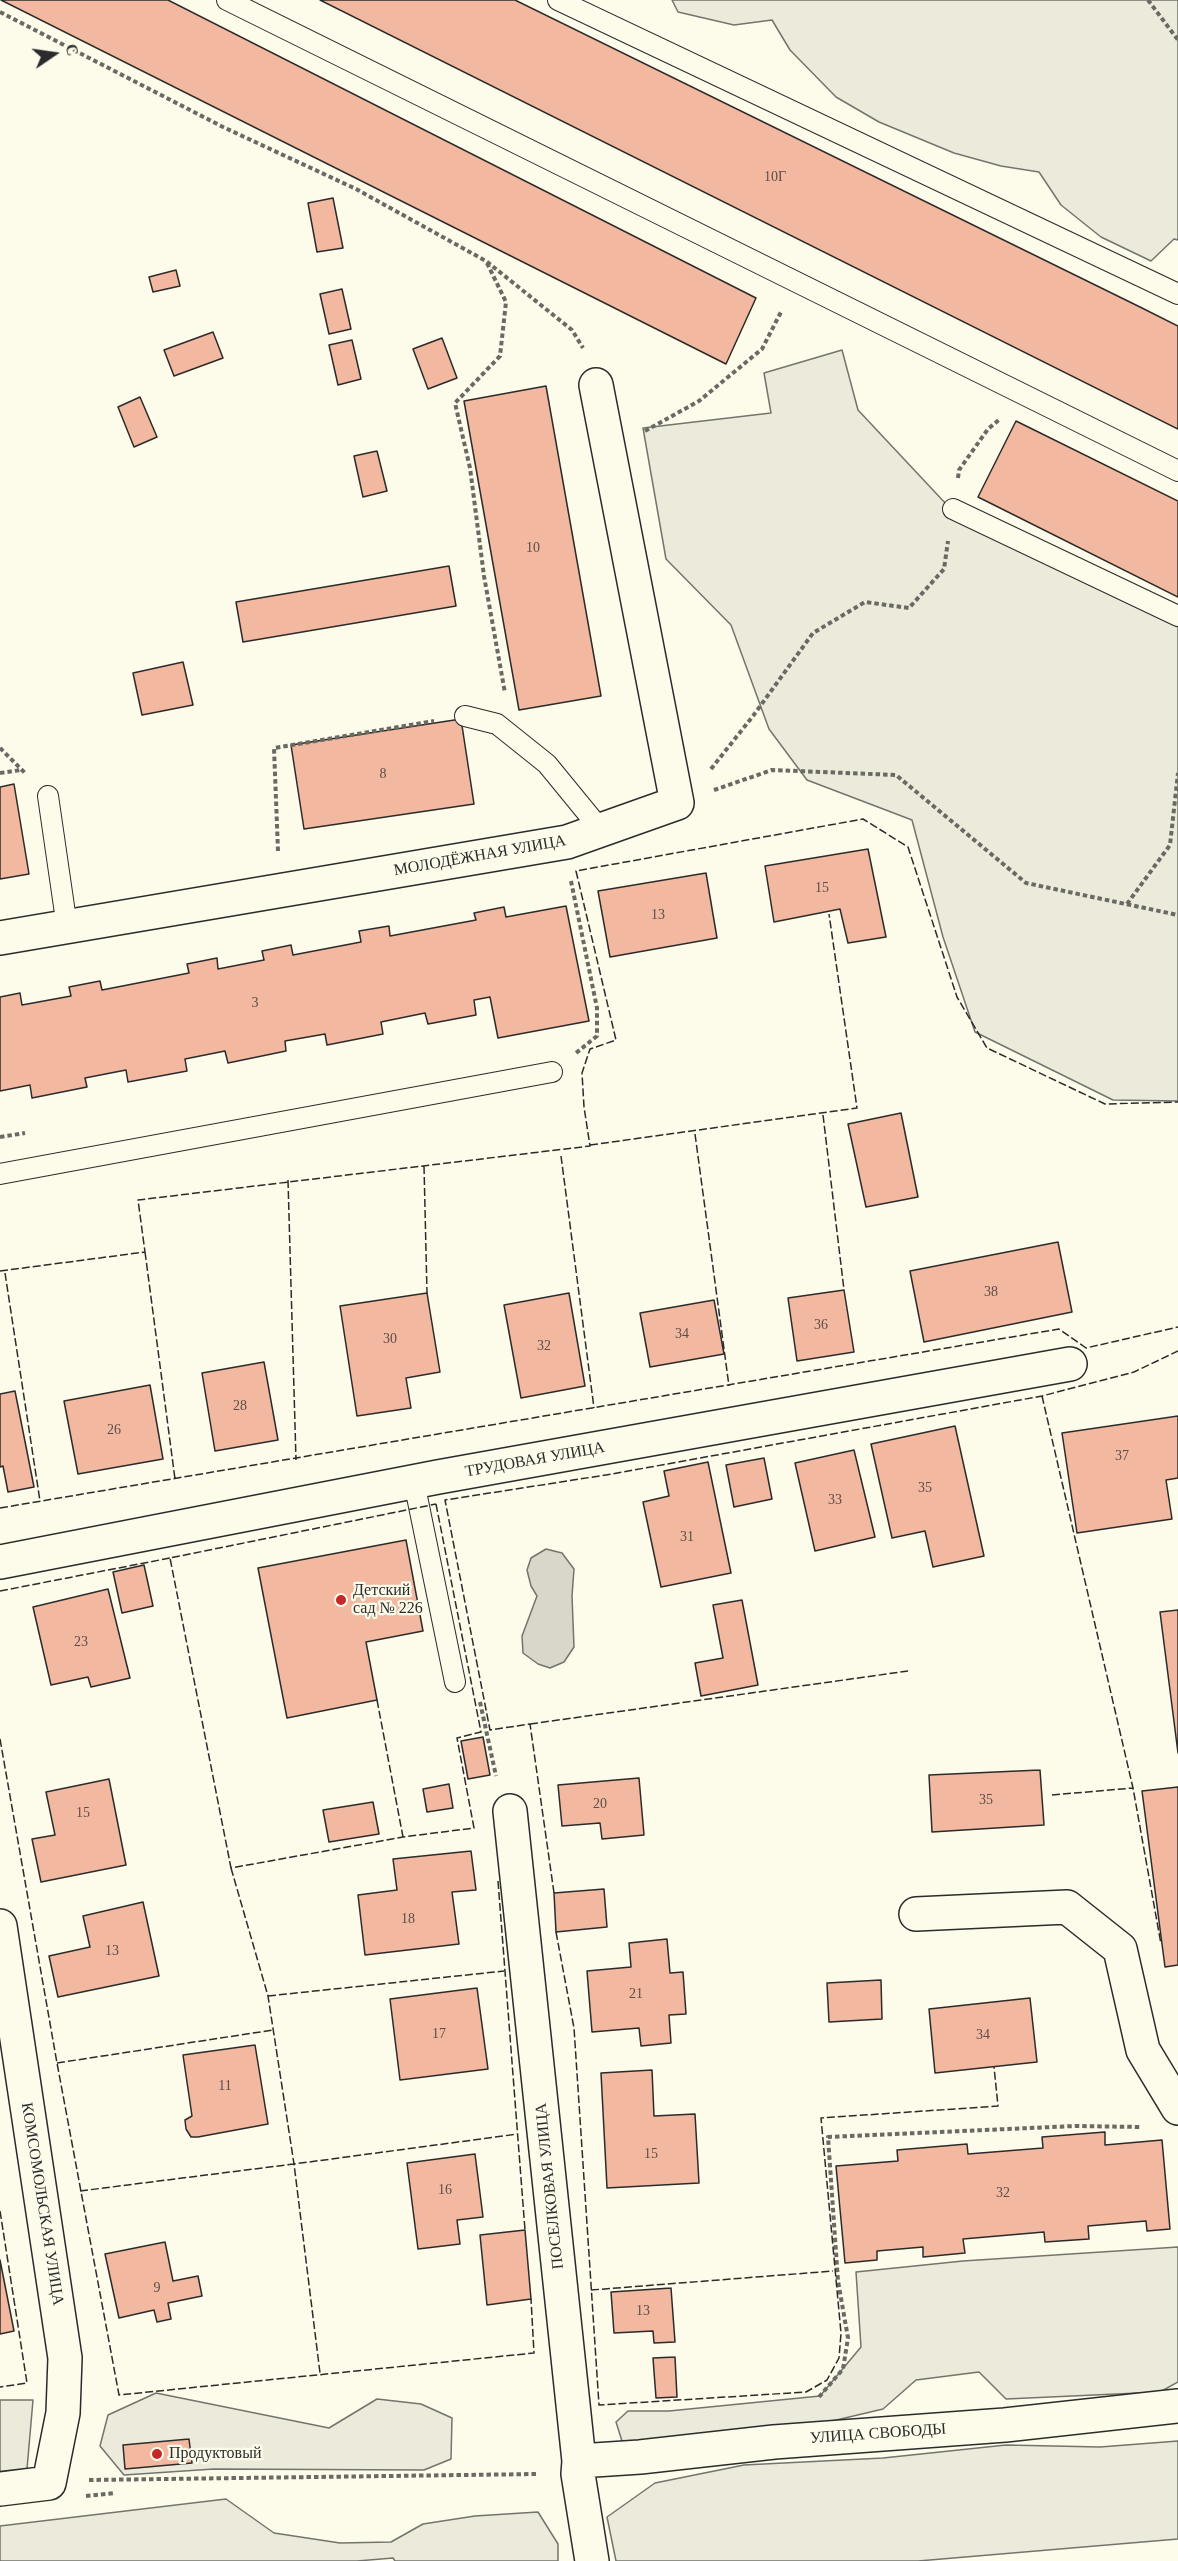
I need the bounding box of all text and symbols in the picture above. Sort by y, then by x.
north arrow [24,24,84,84]
text: С [62,42,82,57]
house number: 10Г [764,169,786,185]
house number: 10 [526,540,540,556]
house number: 8 [380,766,386,782]
street label: МОЛОДЁЖНАЯ УЛИЦА [392,831,568,881]
house number: 15 [815,880,829,896]
house number: 13 [651,907,665,923]
house number: 3 [252,995,258,1011]
house number: 38 [984,1284,998,1300]
house number: 36 [814,1317,828,1333]
house number: 34 [675,1326,689,1342]
house number: 30 [383,1331,397,1347]
house number: 32 [537,1338,551,1354]
house number: 28 [233,1398,247,1414]
house number: 26 [107,1422,121,1438]
street label: ТРУДОВАЯ УЛИЦА [464,1438,606,1482]
house number: 37 [1115,1448,1129,1464]
house number: 35 [918,1480,932,1496]
house number: 33 [828,1492,842,1508]
house number: 31 [680,1529,694,1545]
place label: Детский сад № 226 [353,1581,423,1619]
marker: Детский сад № 226 [334,1593,348,1607]
house number: 23 [74,1634,88,1650]
house number: 35 [979,1792,993,1808]
house number: 20 [593,1796,607,1812]
house number: 15 [76,1805,90,1821]
house number: 18 [401,1911,415,1927]
house number: 13 [105,1943,119,1959]
house number: 21 [629,1986,643,2002]
house number: 17 [432,2026,446,2042]
house number: 34 [976,2027,990,2043]
house number: 11 [218,2078,232,2094]
street label: КОМСОМОЛЬСКАЯ УЛИЦА [16,2101,68,2307]
street label: ПОСЕЛКОВАЯ УЛИЦА [532,2102,568,2270]
house number: 15 [644,2146,658,2162]
house number: 16 [438,2182,452,2198]
house number: 32 [996,2185,1010,2201]
house number: 9 [154,2280,160,2296]
house number: 13 [636,2303,650,2319]
street label: УЛИЦА СВОБОДЫ [809,2420,947,2448]
place label: Продуктовый [169,2444,261,2464]
marker: Продуктовый [150,2447,164,2461]

